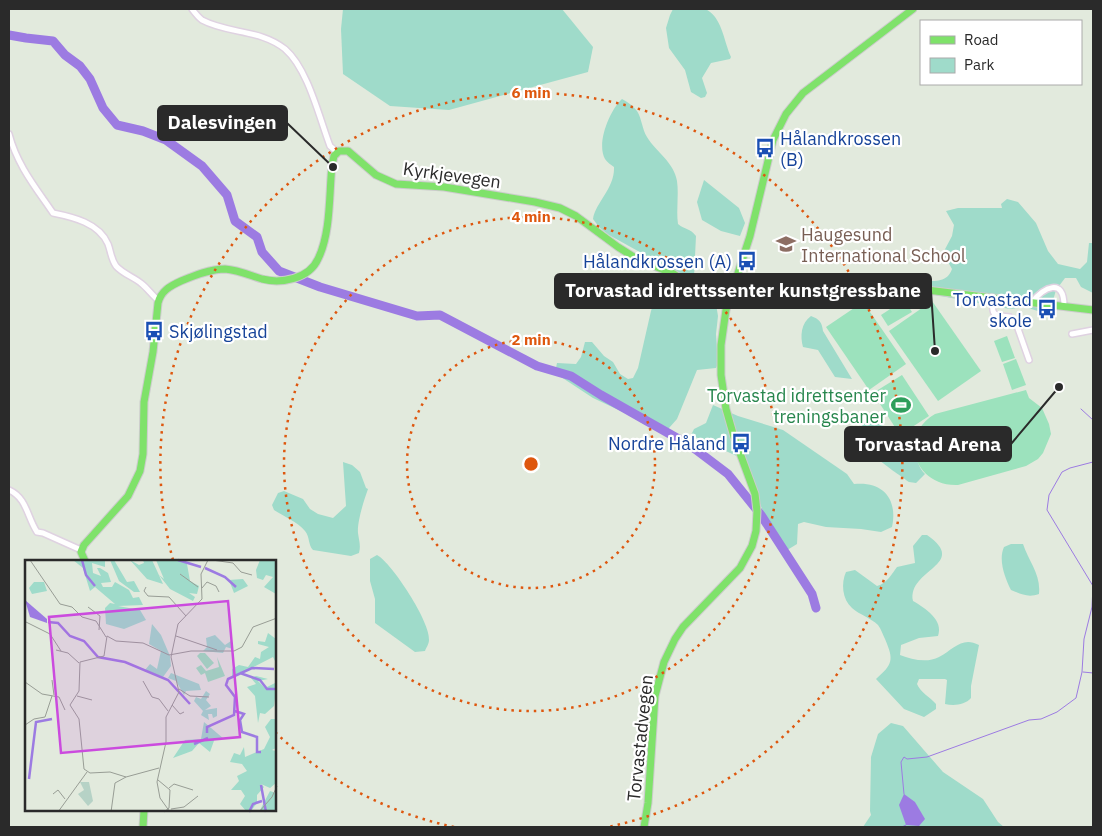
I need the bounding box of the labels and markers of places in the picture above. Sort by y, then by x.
callout: Dalesvingen [158,106,287,140]
place label: Hålandkrossen (B) [780,127,901,171]
bus stop icon: Hålandkrossen (B) [754,137,776,159]
place label: Haugesund International School [801,223,966,267]
school or university icon: Haugesund International School [775,233,797,255]
place label: Hålandkrossen (A) [583,250,732,273]
bus stop icon: Hålandkrossen (A) [736,250,758,272]
callout: Torvastad idrettssenter kunstgressbane [555,274,931,308]
place label: Torvastad skole [953,288,1032,332]
bus stop icon: Torvastad skole [1036,298,1058,320]
bus stop icon: Skjølingstad [143,320,165,342]
place label: Skjølingstad [169,320,268,343]
place label: Torvastad idrettsenter treningsbaner [707,384,886,428]
sports icon: Torvastad idrettsenter treningsbaner [890,394,912,416]
callout: Torvastad Arena [845,427,1011,461]
place label: Nordre Håland [608,432,726,455]
bus stop icon: Nordre Håland [730,432,752,454]
centre of rings [522,455,540,473]

